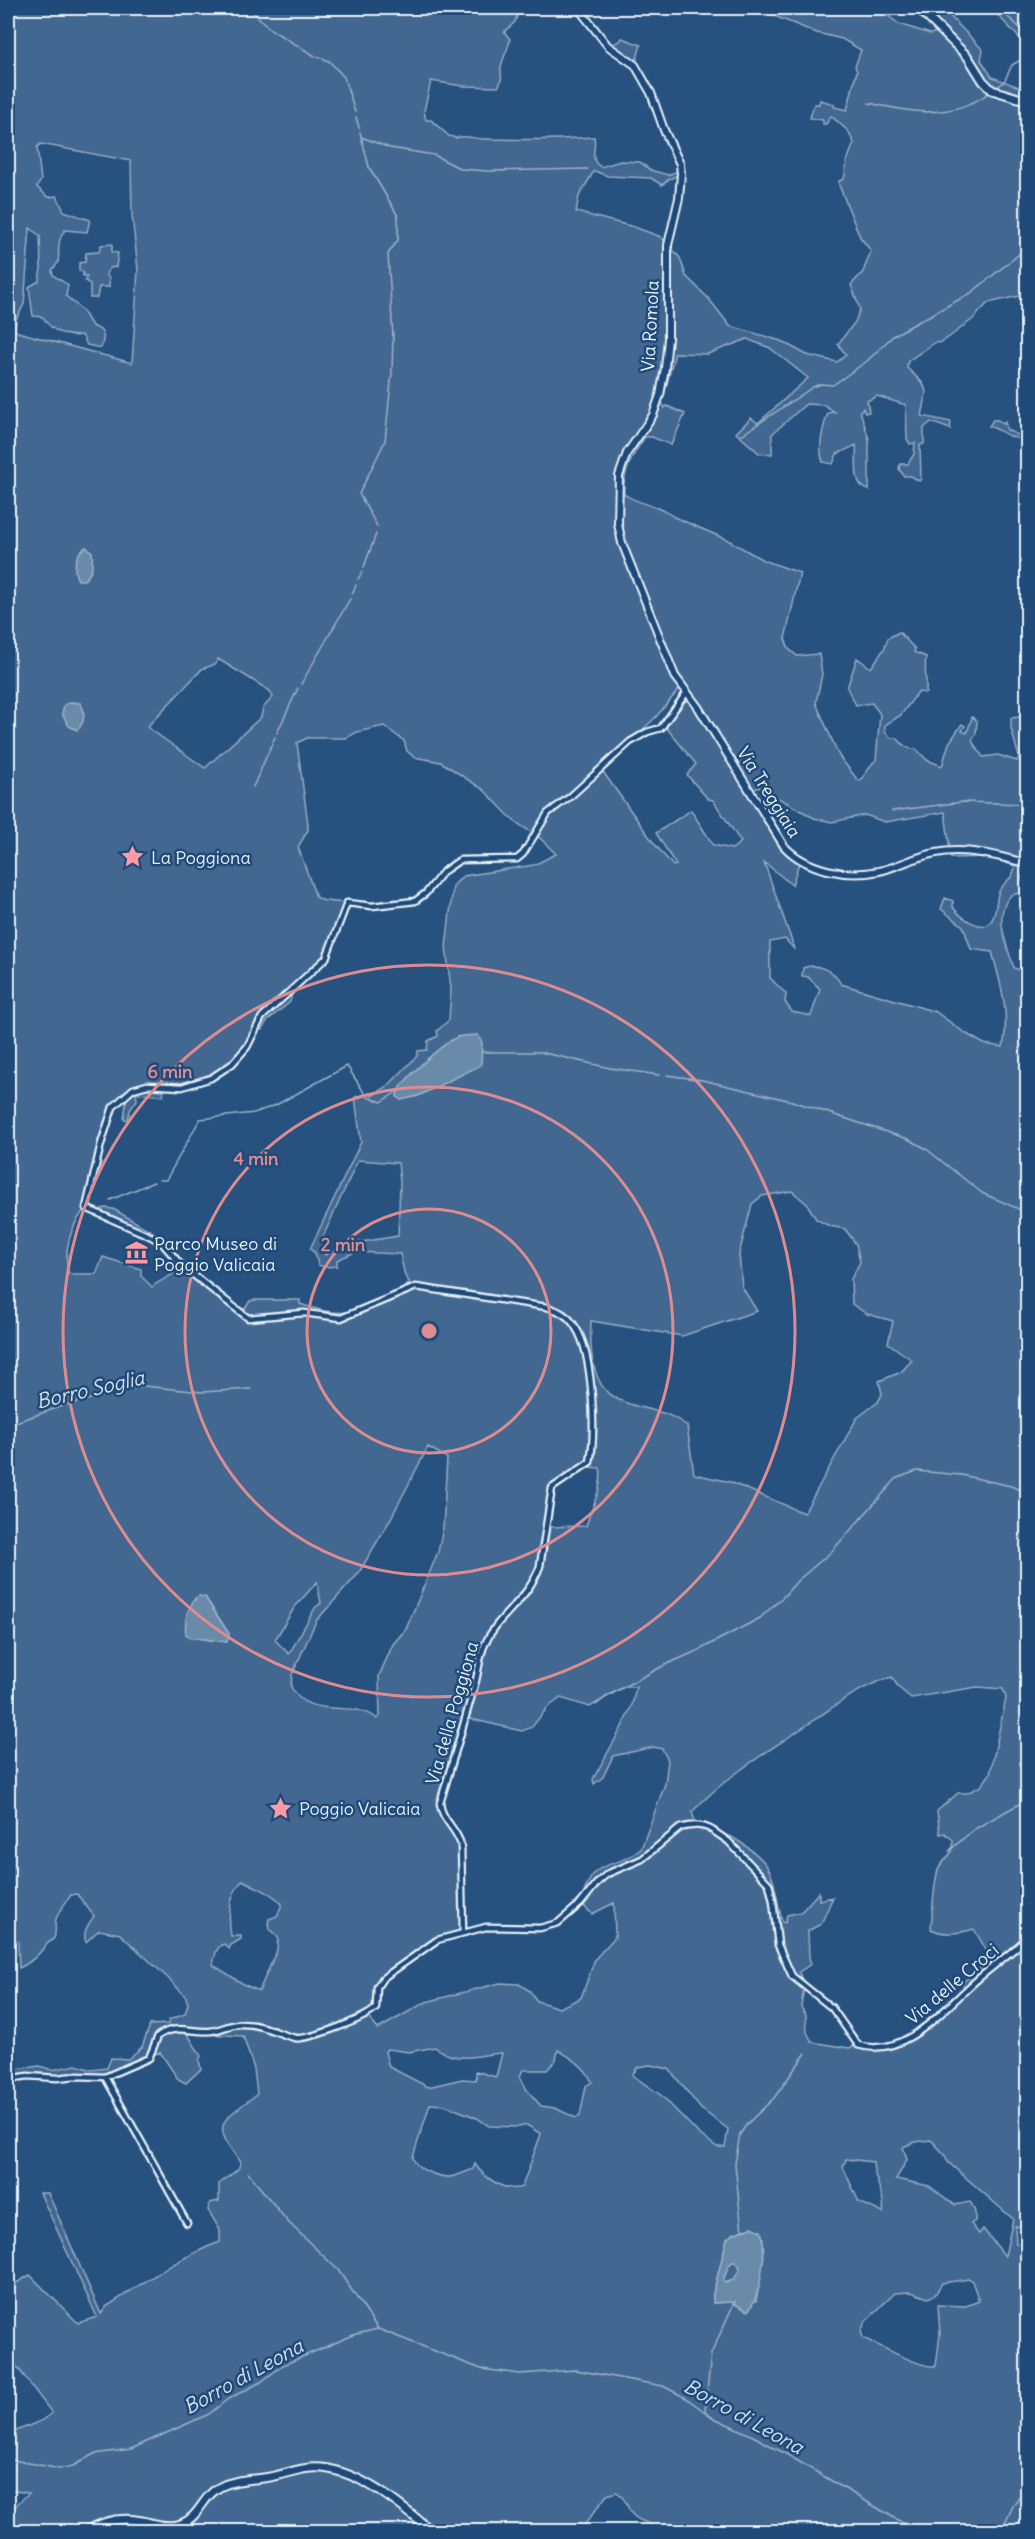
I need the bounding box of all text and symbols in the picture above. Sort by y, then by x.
street label: Via Romola [636,280,664,372]
street label: Via Treggiaia [732,742,806,842]
place icon: La Poggiona [120,844,146,870]
place label: La Poggiona [151,846,251,869]
text: 6 min [148,1060,193,1083]
text: 4 min [234,1147,279,1170]
place label: Parco Museo di Poggio Valicaia [154,1232,277,1276]
text: 2 min [321,1233,366,1256]
museum icon: Parco Museo di Poggio Valicaia [123,1240,149,1266]
centre of rings [419,1321,439,1341]
water label: Borro Soglia [33,1364,148,1414]
street label: Via della Poggiona [421,1639,483,1787]
place icon: Poggio Valicaia [268,1795,294,1821]
place label: Poggio Valicaia [299,1797,421,1820]
street label: Via delle Croci [901,1938,1003,2030]
water label: Borro di Leona [179,2332,308,2419]
water label: Borro di Leona [680,2373,809,2460]

